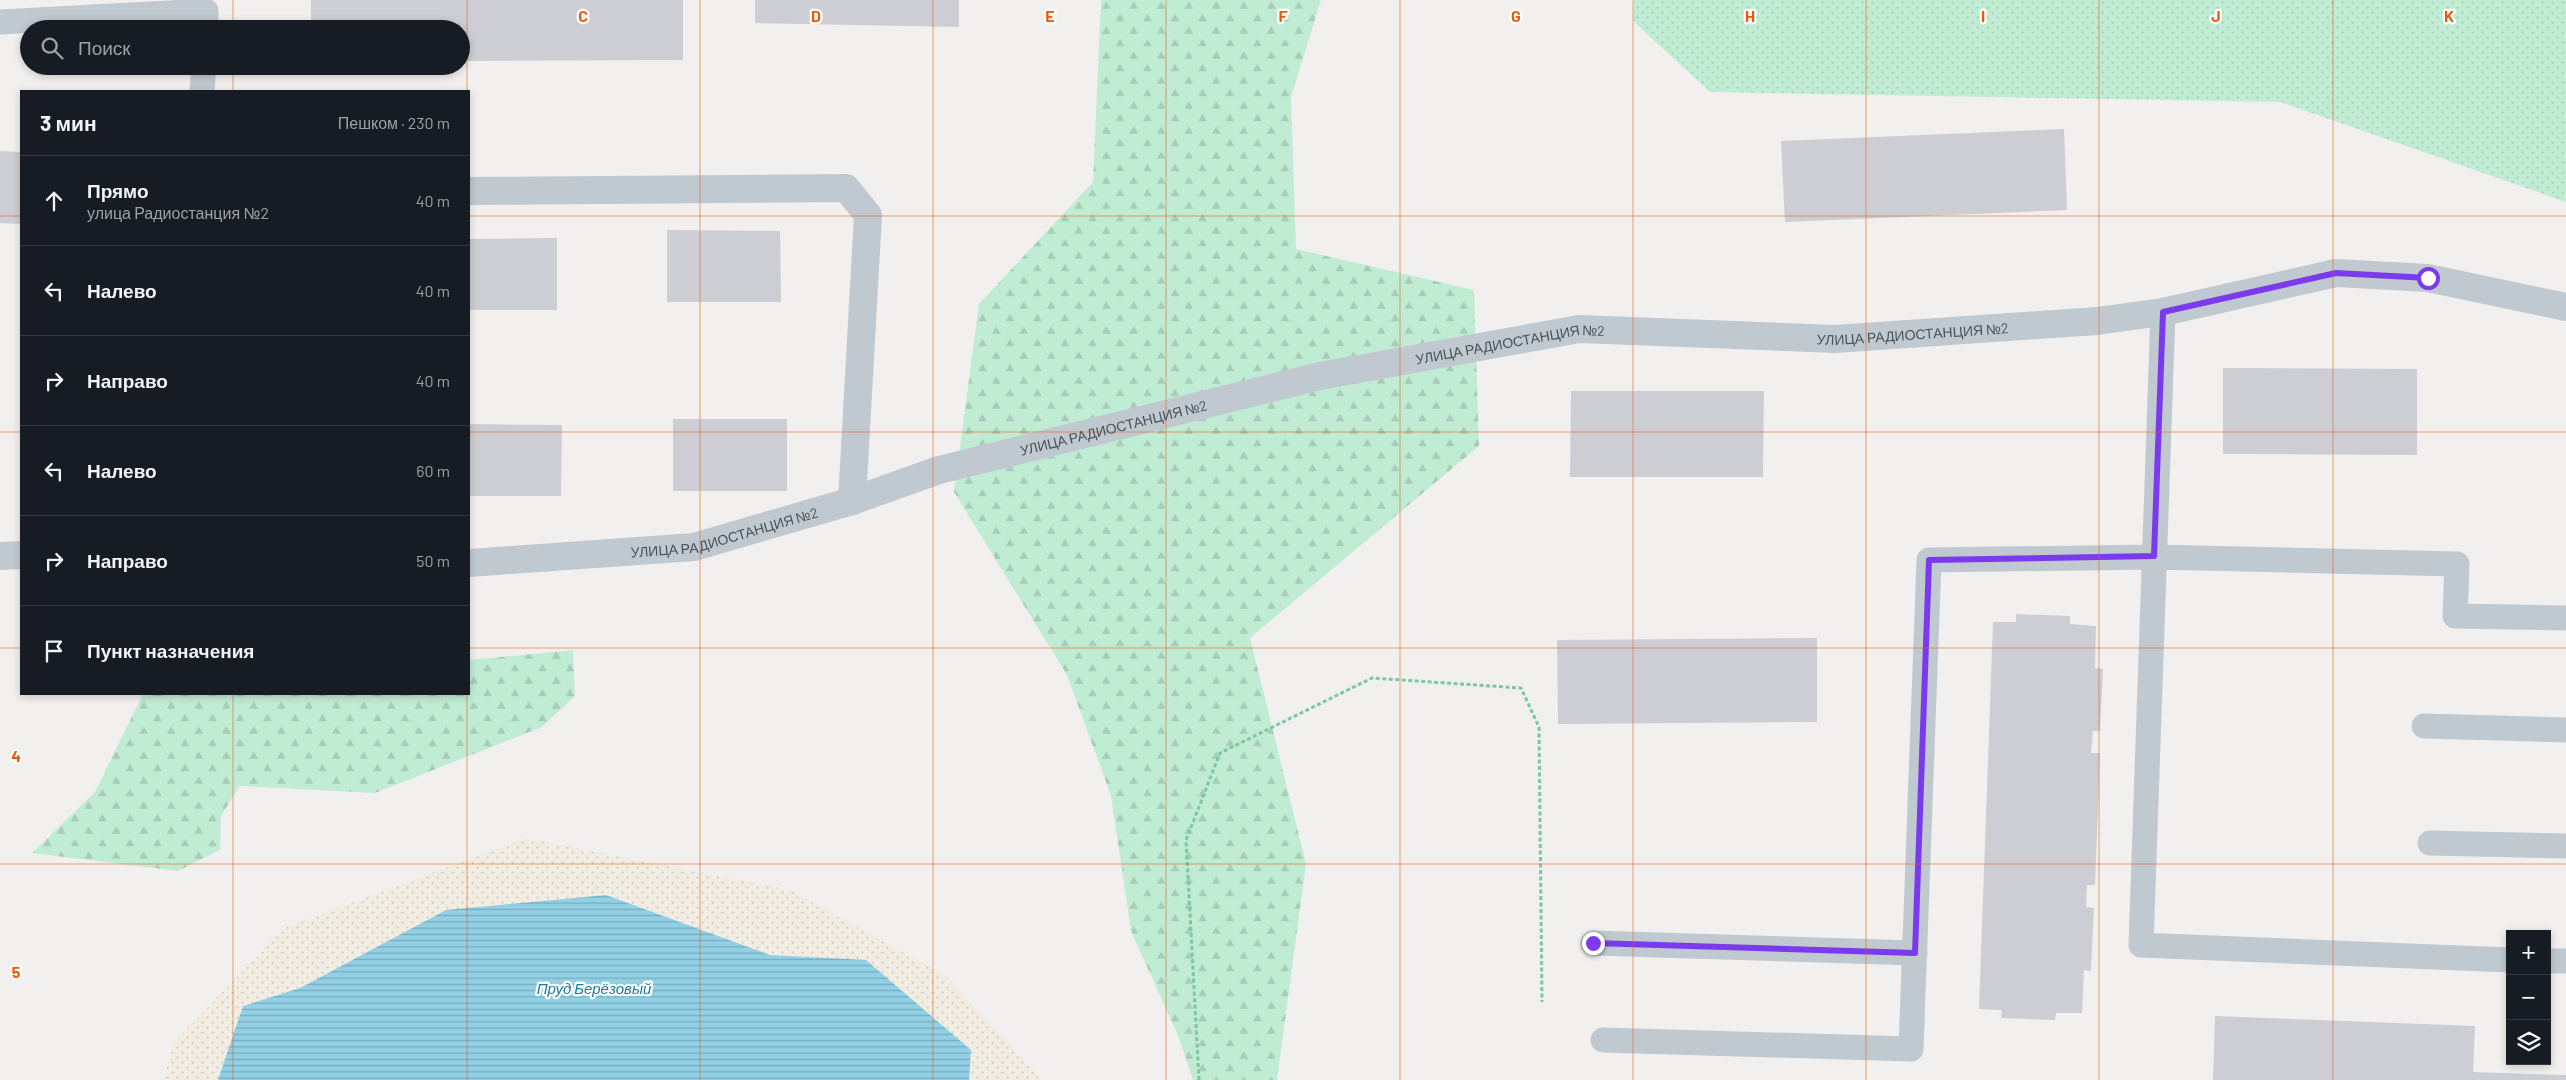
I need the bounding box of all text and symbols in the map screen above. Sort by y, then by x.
text: C [578,6,588,25]
text: D [811,6,821,25]
text: E [1045,6,1055,25]
text: F [1279,6,1288,25]
text: G [1511,6,1521,25]
text: H [1745,6,1755,25]
text: I [1981,6,1985,25]
text: J [2211,6,2221,25]
text: K [2444,6,2454,25]
search box [20,20,470,75]
icon: search [38,34,66,62]
text: Поиск [78,36,131,59]
text: 3 мин [40,110,97,135]
text: Пешком · 230 m [338,113,450,132]
text: Прямо [87,179,149,202]
icon: ahead [40,187,68,215]
text: 40 m [416,191,450,210]
text: улица Радиостанция №2 [87,203,269,222]
route start [2417,267,2440,290]
icon: left [40,277,68,305]
text: Налево [87,279,157,302]
text: 40 m [416,281,450,300]
street label: УЛИЦА РАДИОСТАНЦИЯ №2 [1816,319,2009,348]
street label: УЛИЦА РАДИОСТАНЦИЯ №2 [1414,321,1605,367]
icon: right [40,367,68,395]
text: Направо [87,369,168,392]
text: 40 m [416,371,450,390]
street label: УЛИЦА РАДИОСТАНЦИЯ №2 [1018,396,1209,458]
icon: left [40,457,68,485]
text: Налево [87,459,157,482]
text: 60 m [416,461,450,480]
street label: УЛИЦА РАДИОСТАНЦИЯ №2 [630,503,820,560]
icon: right [40,547,68,575]
text: Направо [87,549,168,572]
text: 50 m [416,551,450,570]
icon: arrive [40,637,68,665]
text: Пункт назначения [87,639,254,662]
text: 4 [11,746,21,765]
map controls [2506,930,2551,1065]
button: + [2506,930,2551,975]
route end [1582,932,1605,955]
text: 5 [12,962,21,981]
button: − [2506,975,2551,1020]
water label: Пруд Берёзовый [537,979,652,997]
button: layers [2506,1020,2551,1065]

